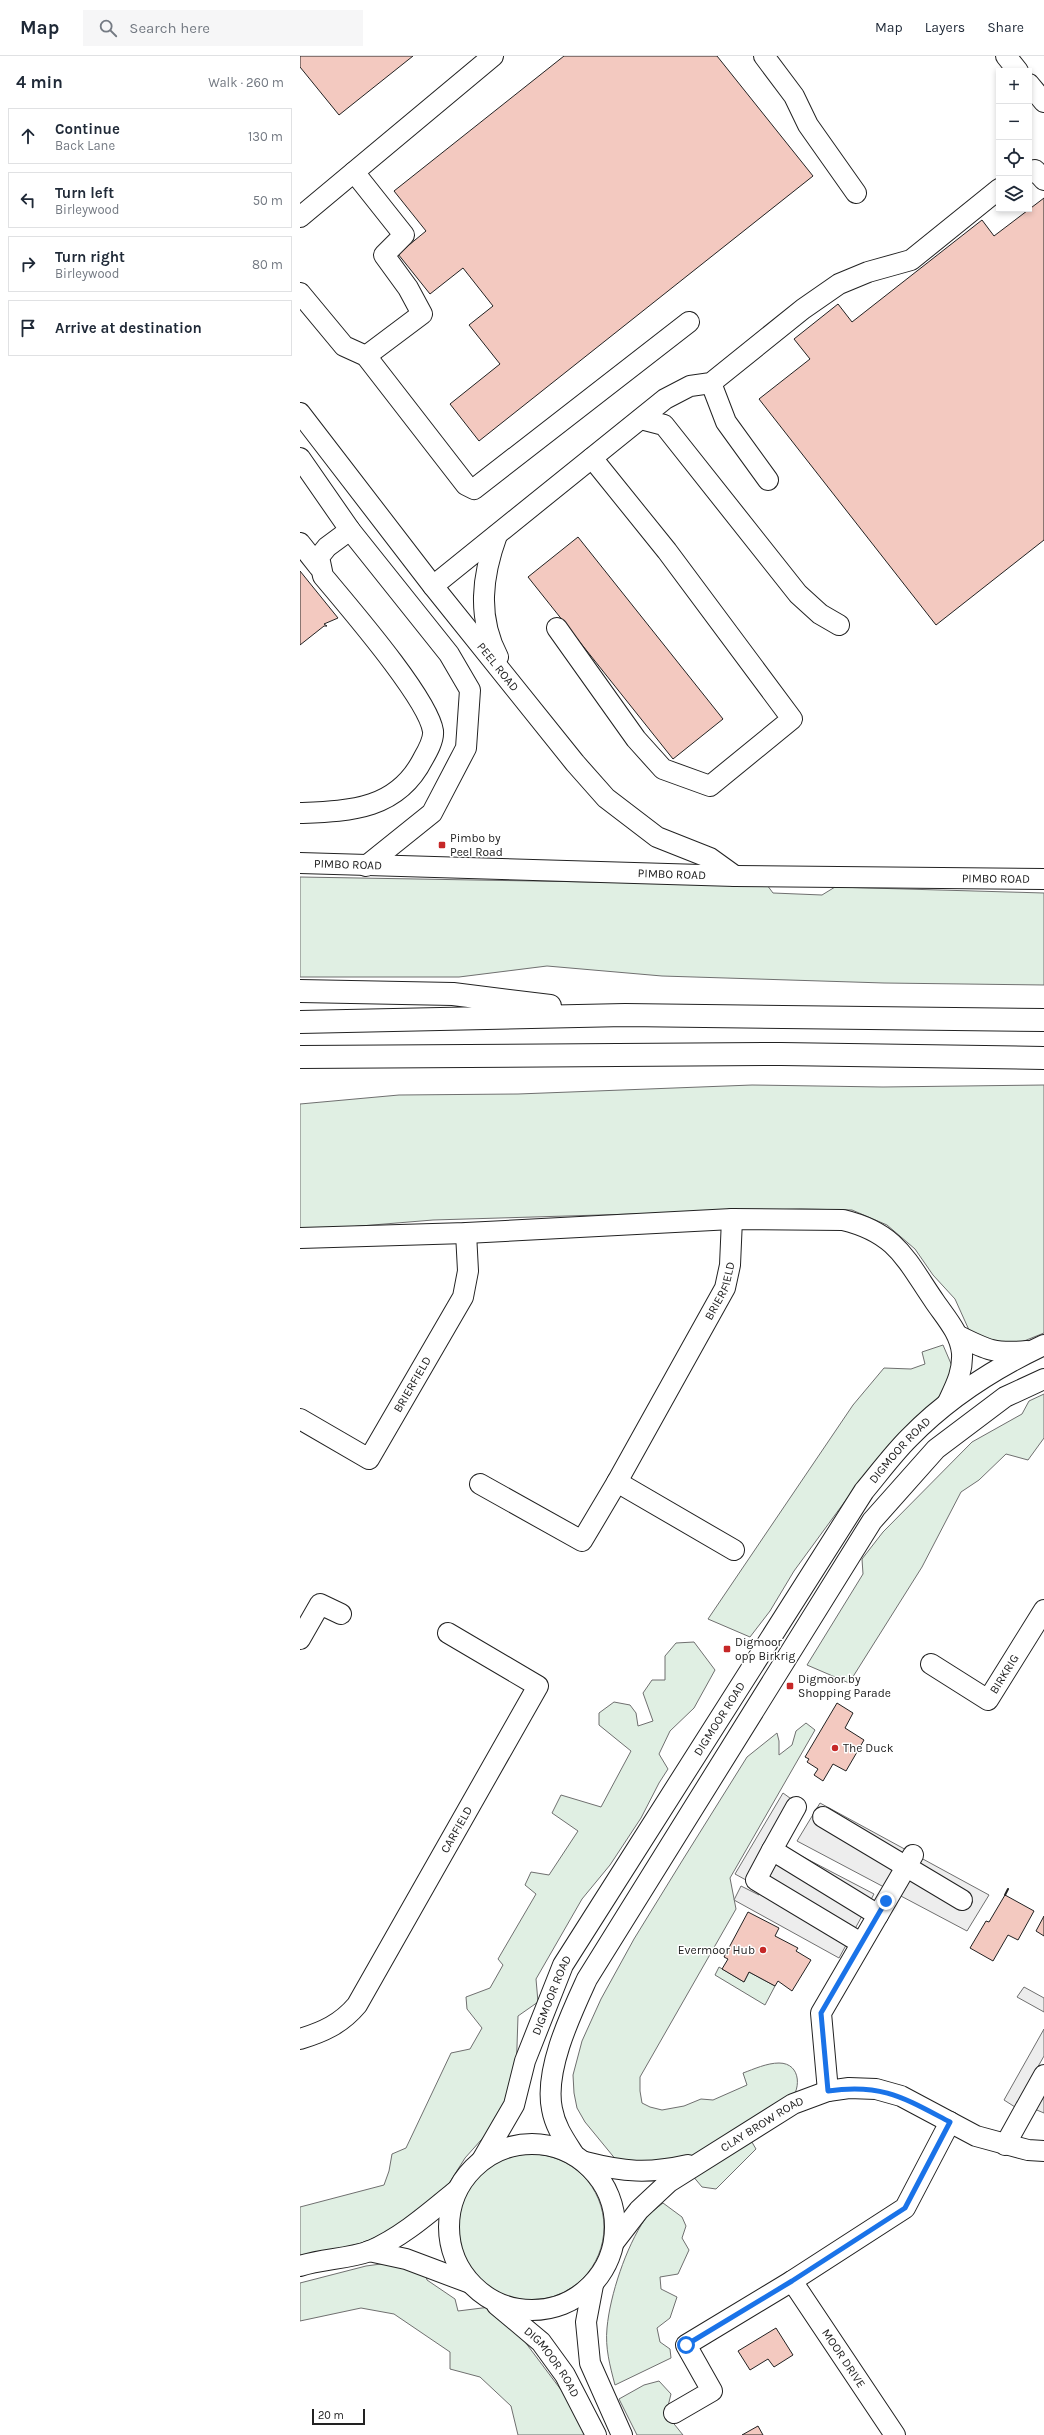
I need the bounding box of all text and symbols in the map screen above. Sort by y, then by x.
search box [83,10,363,46]
text: Map [20,17,59,39]
icon: search [97,17,119,39]
text: Search here [129,19,210,37]
text: Map [875,19,903,36]
text: Layers [925,19,965,36]
text: Share [987,19,1024,36]
map controls [996,68,1032,212]
button: + [996,68,1032,104]
text: 4 min [16,72,63,92]
text: Walk · 260 m [208,75,284,90]
button: − [996,104,1032,140]
text: Continue [55,120,120,138]
icon: ahead [17,125,39,147]
text: 130 m [248,129,283,144]
text: Back Lane [55,138,115,153]
button: locate [996,140,1032,176]
button: layers [996,176,1032,212]
text: Turn left [55,184,114,202]
icon: left [17,189,39,211]
text: 50 m [253,193,283,208]
text: Birleywood [55,202,119,217]
text: Turn right [55,248,125,266]
icon: right [17,253,39,275]
text: 80 m [252,257,283,272]
text: Birleywood [55,266,119,281]
icon: arrive [17,317,39,339]
text: Arrive at destination [55,319,202,337]
street label: PEEL ROAD [474,640,522,694]
place label: Pimbo by Peel Road [450,831,503,859]
marker: Pimbo by Peel Road [437,840,447,850]
street label: PIMBO ROAD [314,856,382,872]
street label: PIMBO ROAD [638,866,706,882]
street label: PIMBO ROAD [962,871,1030,886]
street label: BRIERFIELD [702,1260,738,1323]
street label: BRIERFIELD [391,1354,434,1415]
street label: DIGMOOR ROAD [866,1414,933,1486]
place label: Digmoor opp Birkrig [735,1635,795,1663]
marker: Digmoor opp Birkrig [722,1644,732,1654]
street label: BIRKRIG [987,1652,1022,1696]
place label: Digmoor by Shopping Parade [798,1672,891,1700]
street label: DIGMOOR ROAD [691,1679,748,1758]
marker: Digmoor by Shopping Parade [785,1681,795,1691]
place label: The Duck [843,1741,894,1755]
marker: The Duck [830,1743,840,1753]
street label: CARFIELD [438,1804,475,1856]
route end [877,1892,895,1910]
place label: Evermoor Hub [678,1943,755,1957]
marker: Evermoor Hub [758,1945,768,1955]
street label: DIGMOOR ROAD [529,1953,574,2037]
street label: CLAY BROW ROAD [718,2094,806,2155]
street label: DIGMOOR ROAD [521,2324,582,2400]
street label: MOOR DRIVE [819,2326,868,2390]
route start [677,2336,695,2354]
scale bar [312,2407,365,2426]
text: 20 m [318,2409,344,2422]

